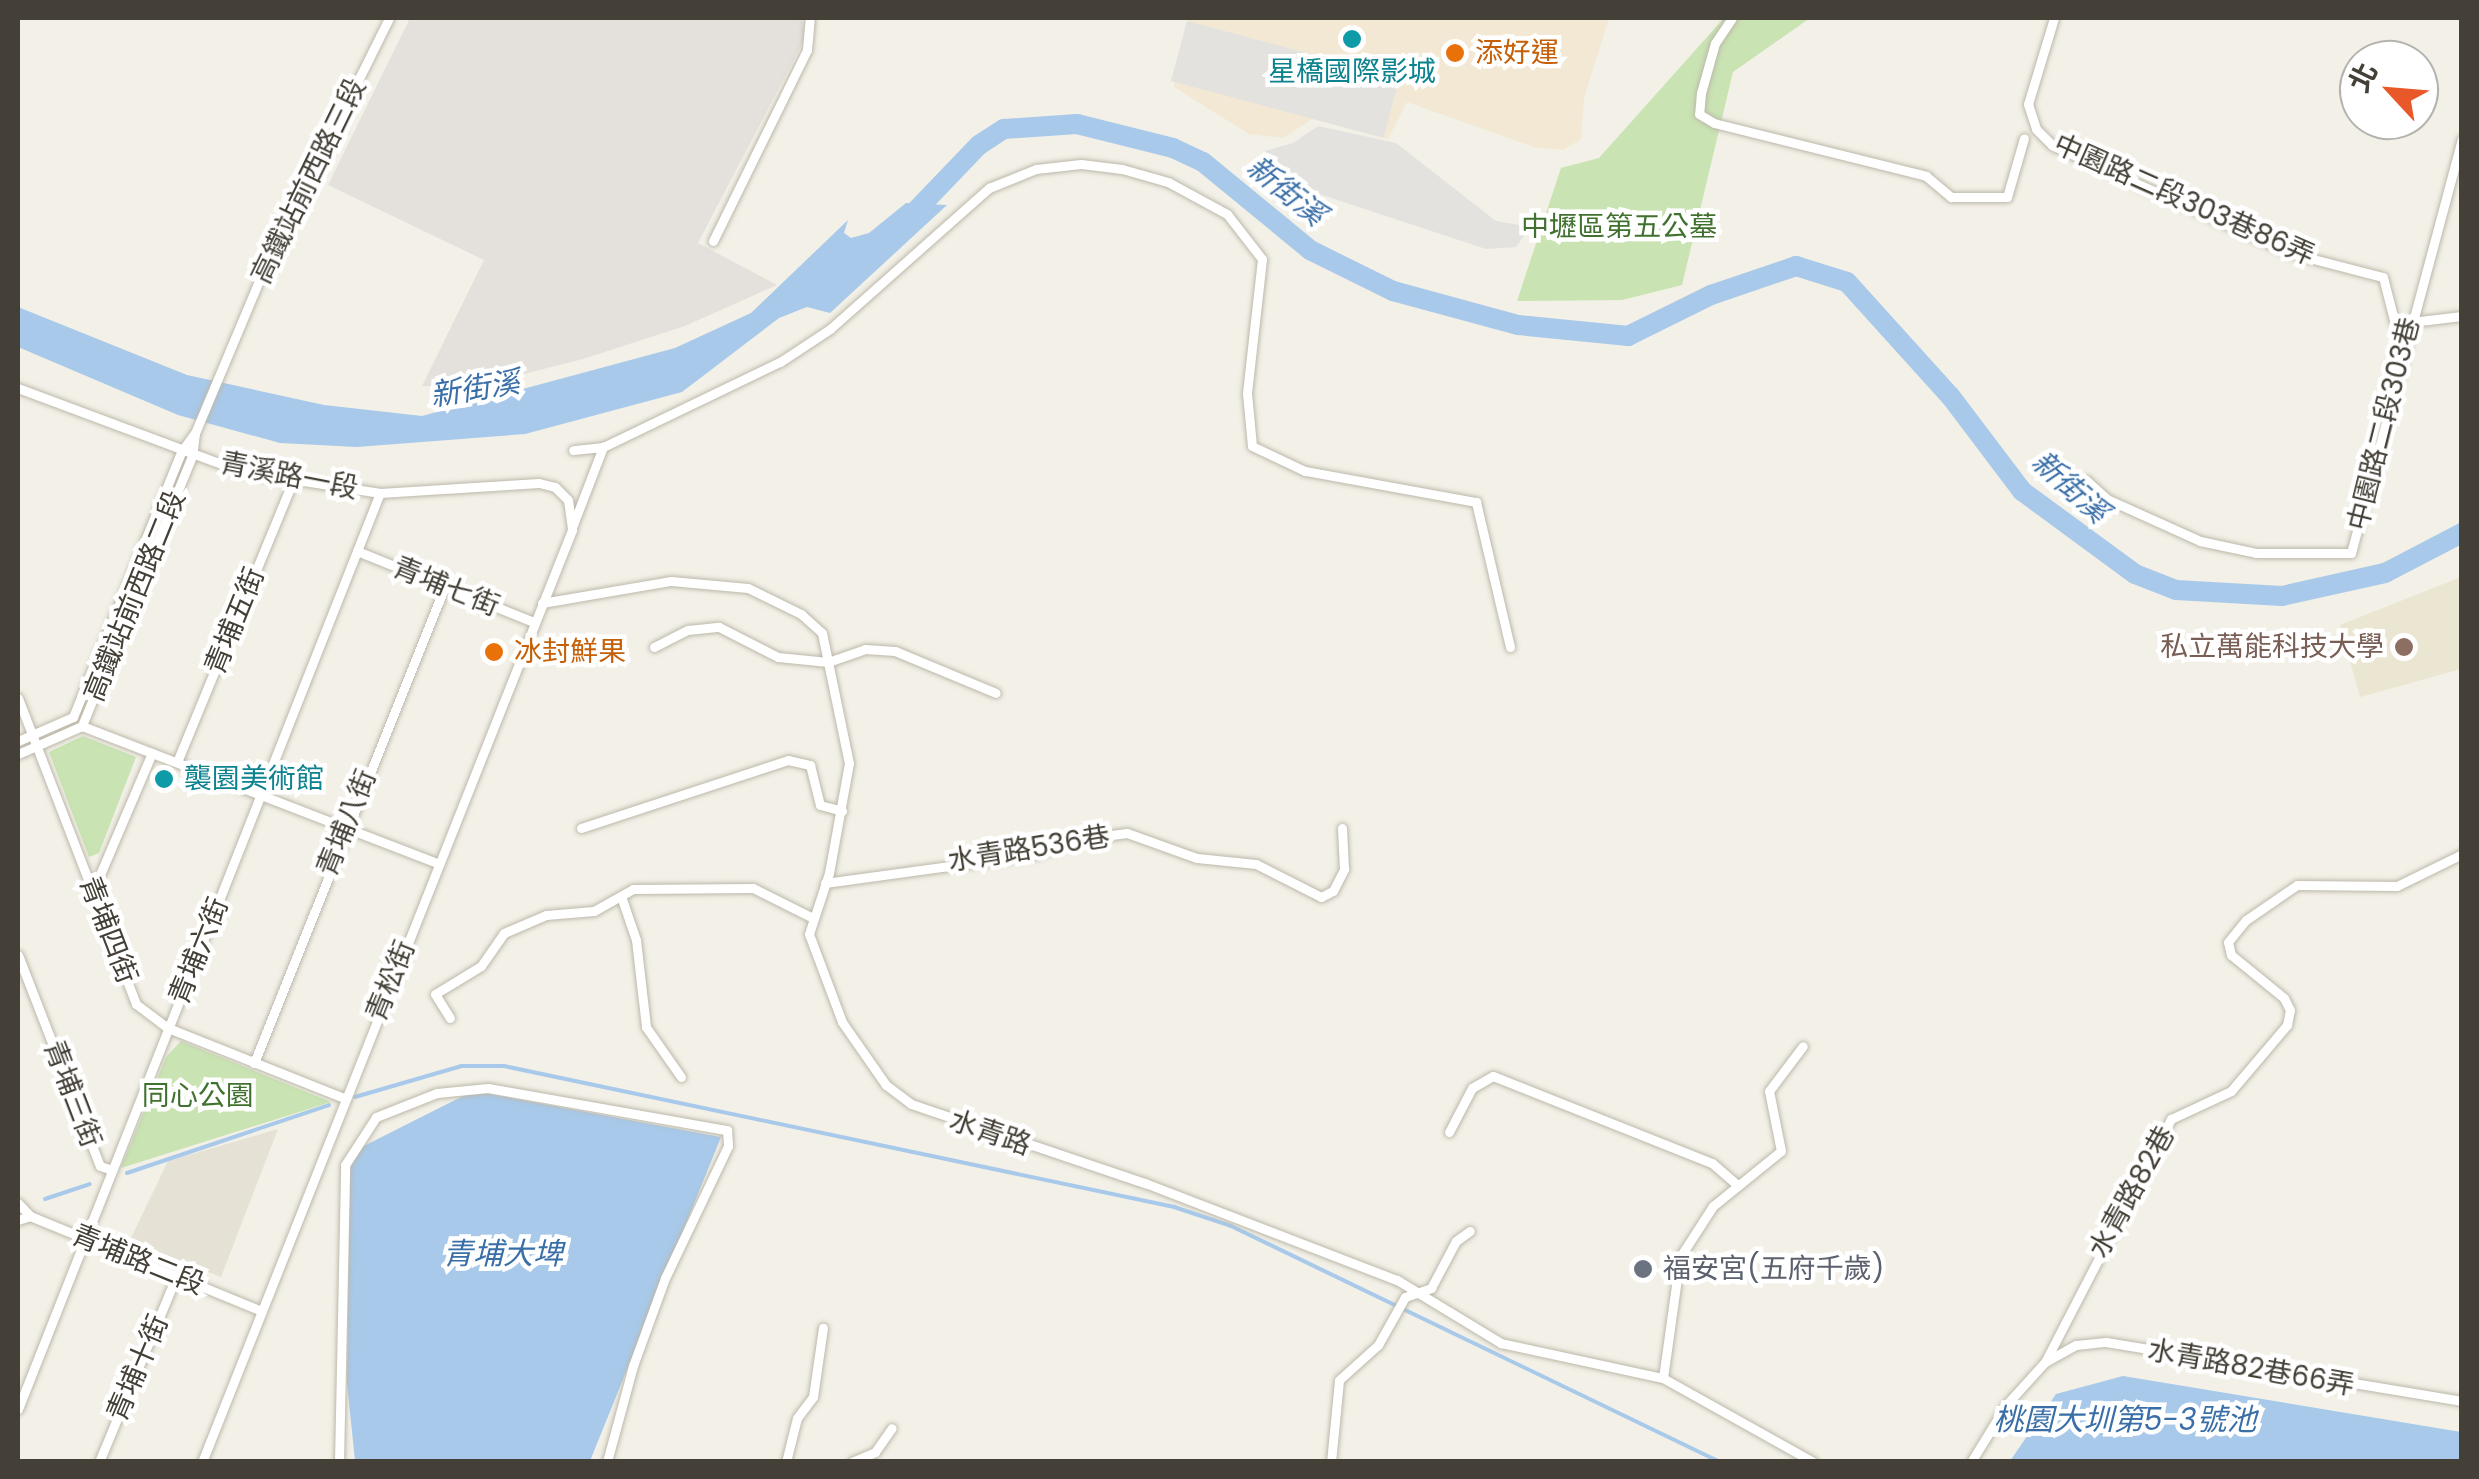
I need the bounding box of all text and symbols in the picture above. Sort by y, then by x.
marker: 星橋國際影城 [1341,28,1363,50]
place label: 添好運 [1475,36,1559,70]
north arrow [2339,40,2439,140]
marker: 添好運 [1444,42,1466,64]
place label: 星橋國際影城 [1268,55,1436,89]
text: 北 [2340,56,2387,99]
street label: 高鐵站前西路三段 [245,73,373,289]
street label: 中園路二段303巷86弄 [2048,127,2320,273]
water label: 新街溪 [1240,149,1332,233]
park label: 中壢區第五公墓 [1521,210,1717,244]
street label: 中園路二段303巷 [2341,314,2427,534]
water label: 新街溪 [428,364,522,414]
water label: 新街溪 [2025,444,2115,530]
street label: 青溪路一段 [217,446,361,506]
street label: 高鐵站前西路二段 [77,486,193,706]
street label: 青埔七街 [388,550,504,624]
street label: 青埔五街 [198,563,272,679]
place label: 私立萬能科技大學 [2160,630,2384,664]
place label: 冰封鮮果 [514,635,626,669]
marker: 私立萬能科技大學 [2393,636,2415,658]
marker: 冰封鮮果 [483,641,505,663]
place label: 襲園美術館 [184,762,324,796]
street label: 青埔八街 [310,765,384,881]
marker: 襲園美術館 [153,768,175,790]
street label: 水青路536巷 [945,820,1113,878]
street label: 青埔四街 [72,872,144,988]
street label: 青埔六街 [162,893,236,1009]
street label: 青松街 [360,936,422,1026]
street label: 青埔三街 [36,1036,108,1152]
park label: 同心公園 [142,1079,254,1113]
street label: 水青路 [945,1103,1035,1163]
street label: 水青路82巷 [2082,1120,2182,1264]
street label: 青埔路二段 [67,1218,209,1302]
water label: 青埔大埤 [443,1236,563,1272]
place label: 福安宮(五府千歲) [1663,1252,1884,1286]
marker: 福安宮(五府千歲) [1632,1258,1654,1280]
street label: 青埔十街 [101,1310,175,1426]
street label: 水青路82巷66弄 [2145,1333,2357,1403]
water label: 桃園大圳第5-3號池 [1993,1402,2257,1438]

